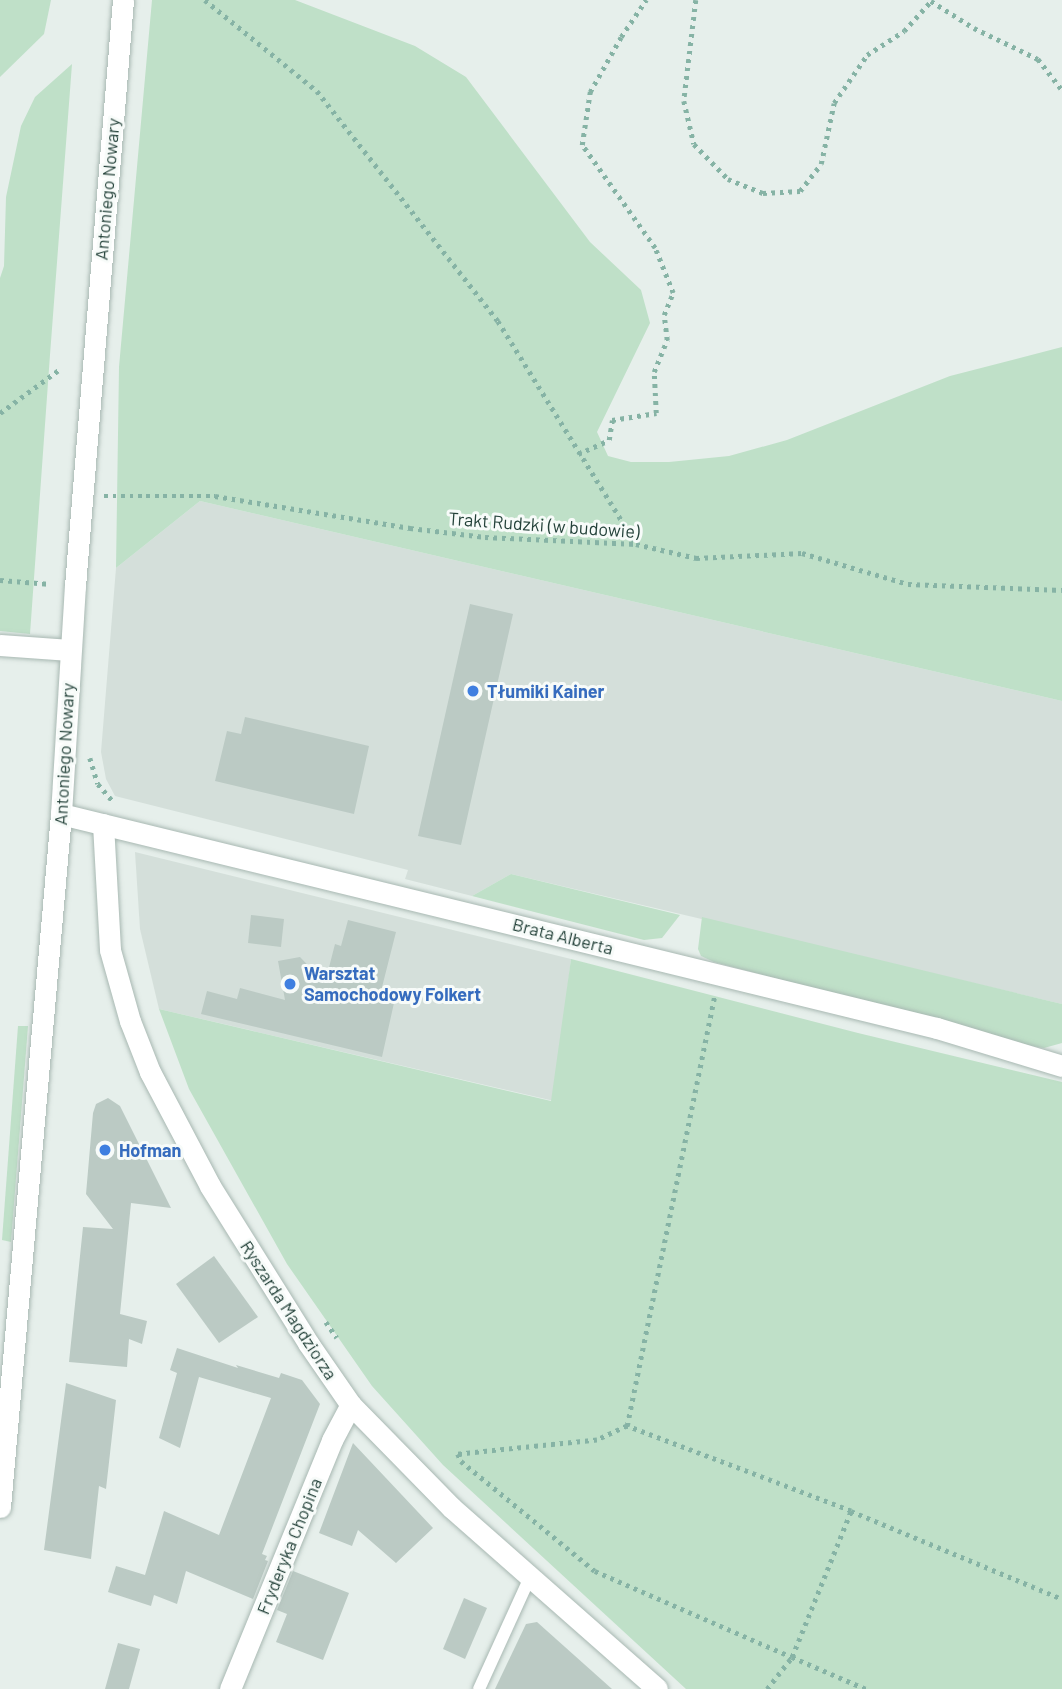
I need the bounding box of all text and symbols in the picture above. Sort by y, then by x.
street label: Antoniego Nowary [90,117,124,261]
street label: Trakt Rudzki (w budowie) [448,508,640,542]
place label: Tłumiki Kainer [487,680,604,702]
street label: Antoniego Nowary [49,682,79,826]
marker: Tłumiki Kainer [465,683,481,699]
street label: Brata Alberta [510,913,616,959]
place label: Warsztat Samochodowy Folkert [304,963,481,1006]
marker: Warsztat Samochodowy Folkert [282,976,298,992]
place label: Hofman [119,1139,181,1161]
marker: Hofman [97,1142,113,1158]
street label: Ryszarda Magdziorza [236,1236,342,1384]
street label: Fryderyka Chopina [252,1475,326,1617]

